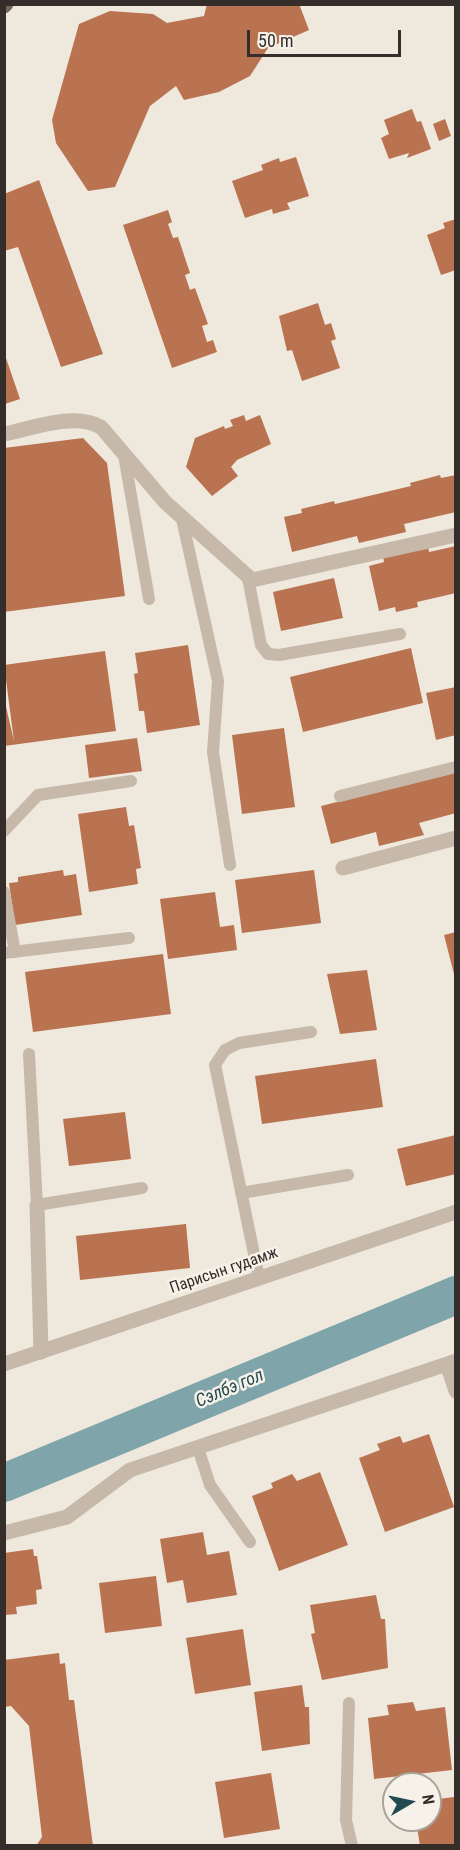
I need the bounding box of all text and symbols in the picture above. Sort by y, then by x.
scale bar [250,18,404,56]
text: 50 m [258,30,293,51]
street label: Парисын гудамж [167,1244,281,1298]
water label: Сэлбэ гол [193,1365,267,1413]
north arrow [382,1772,442,1832]
text: N [418,1793,438,1806]

